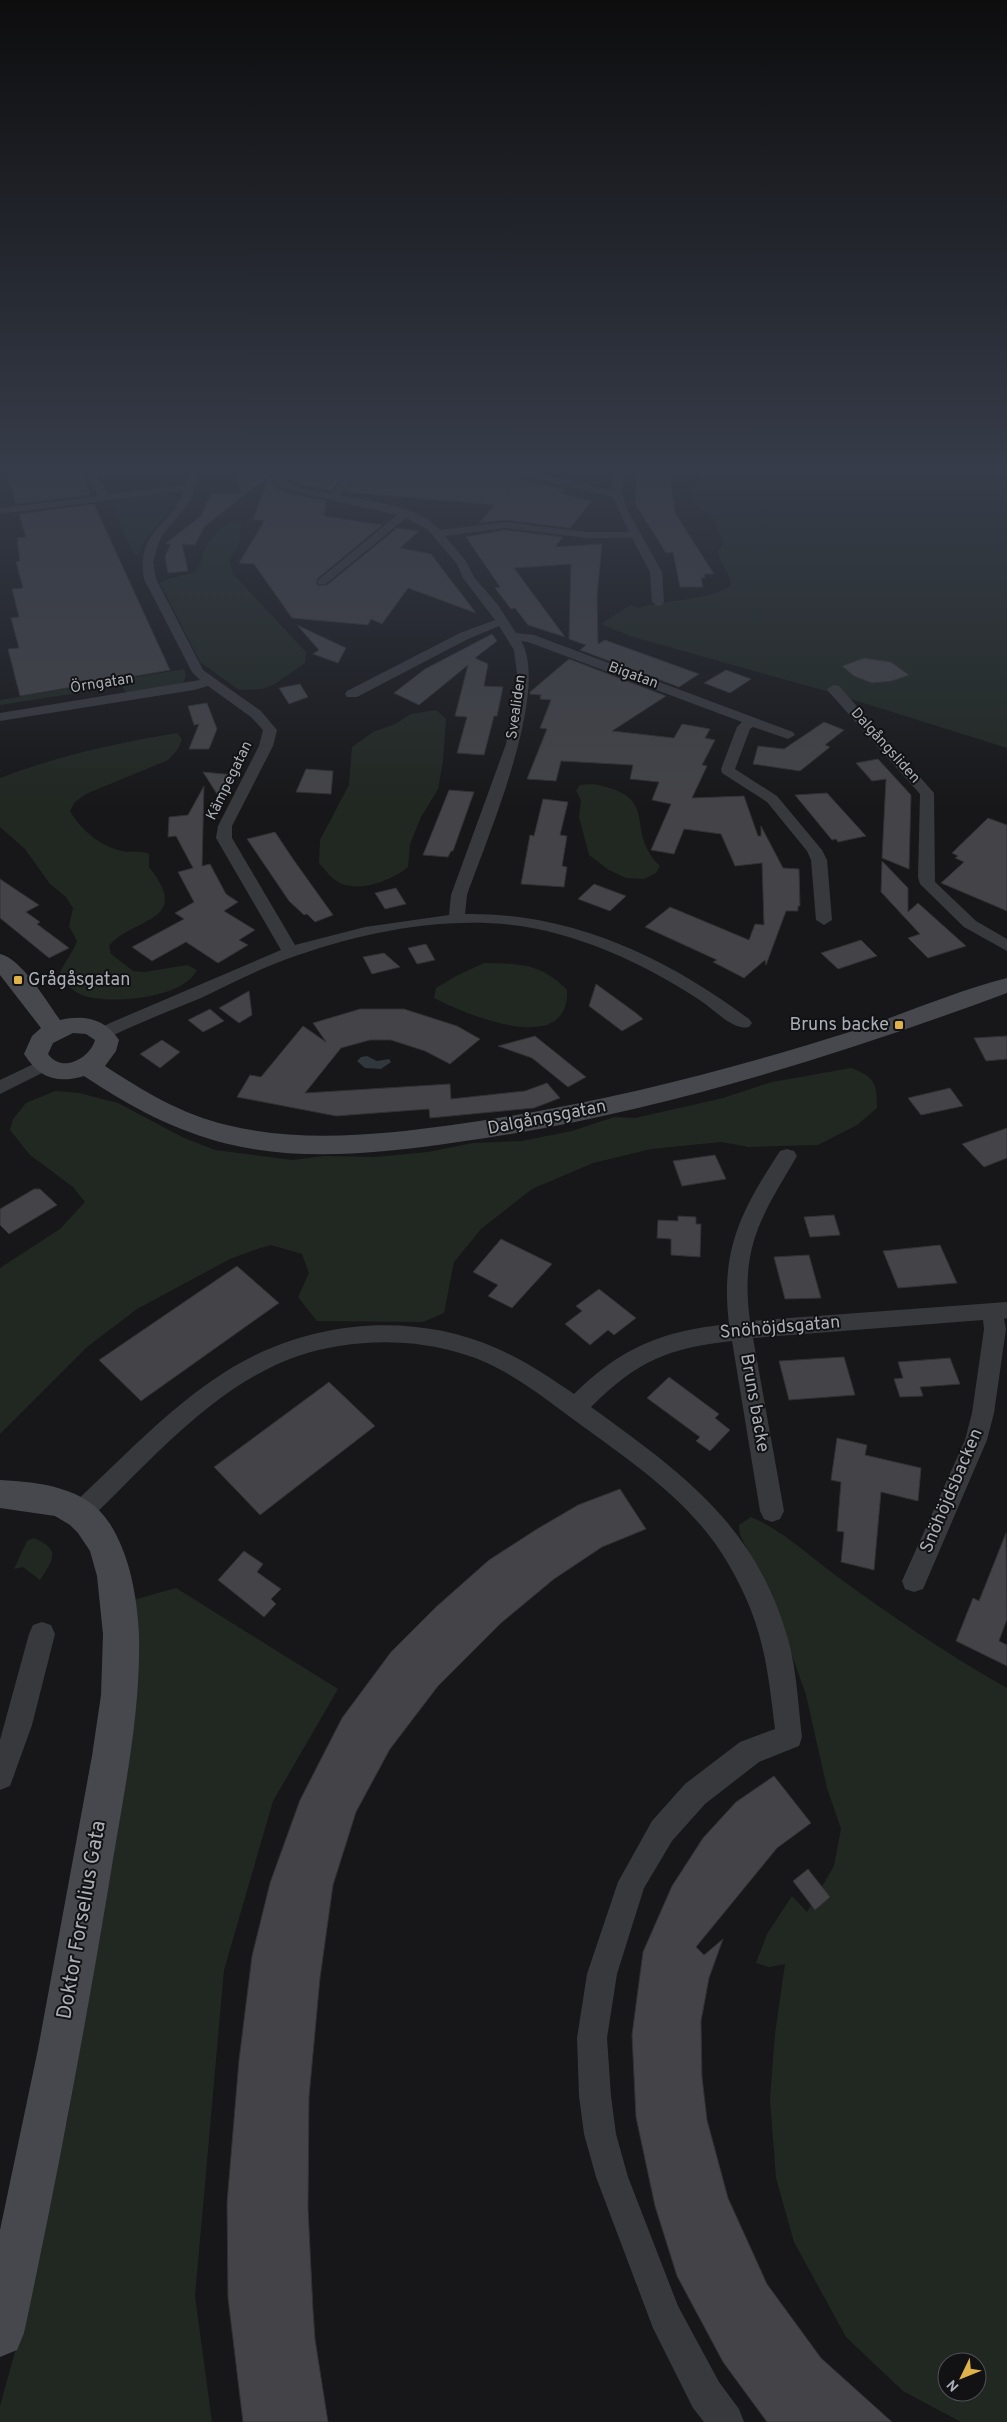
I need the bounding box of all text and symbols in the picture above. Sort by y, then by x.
street label: Bigatan [605,658,661,694]
street label: Örngatan [69,669,135,698]
street label: Svealiden [503,673,531,741]
street label: Dalgångsliden [846,704,924,788]
street label: Kämpegatan [203,738,257,824]
place label: Grågåsgatan [28,969,130,992]
marker: Grågåsgatan [12,974,24,986]
place label: Bruns backe [789,1014,889,1037]
marker: Bruns backe [893,1019,905,1031]
street label: Dalgångsgatan [486,1095,608,1141]
street label: Snöhöjdsgatan [719,1311,841,1345]
street label: Bruns backe [734,1352,774,1454]
street label: Snöhöjdsbacken [915,1425,989,1557]
street label: Doktor Forselius Gata [51,1819,113,2021]
north arrow [937,2352,987,2402]
text: N [944,2375,963,2394]

